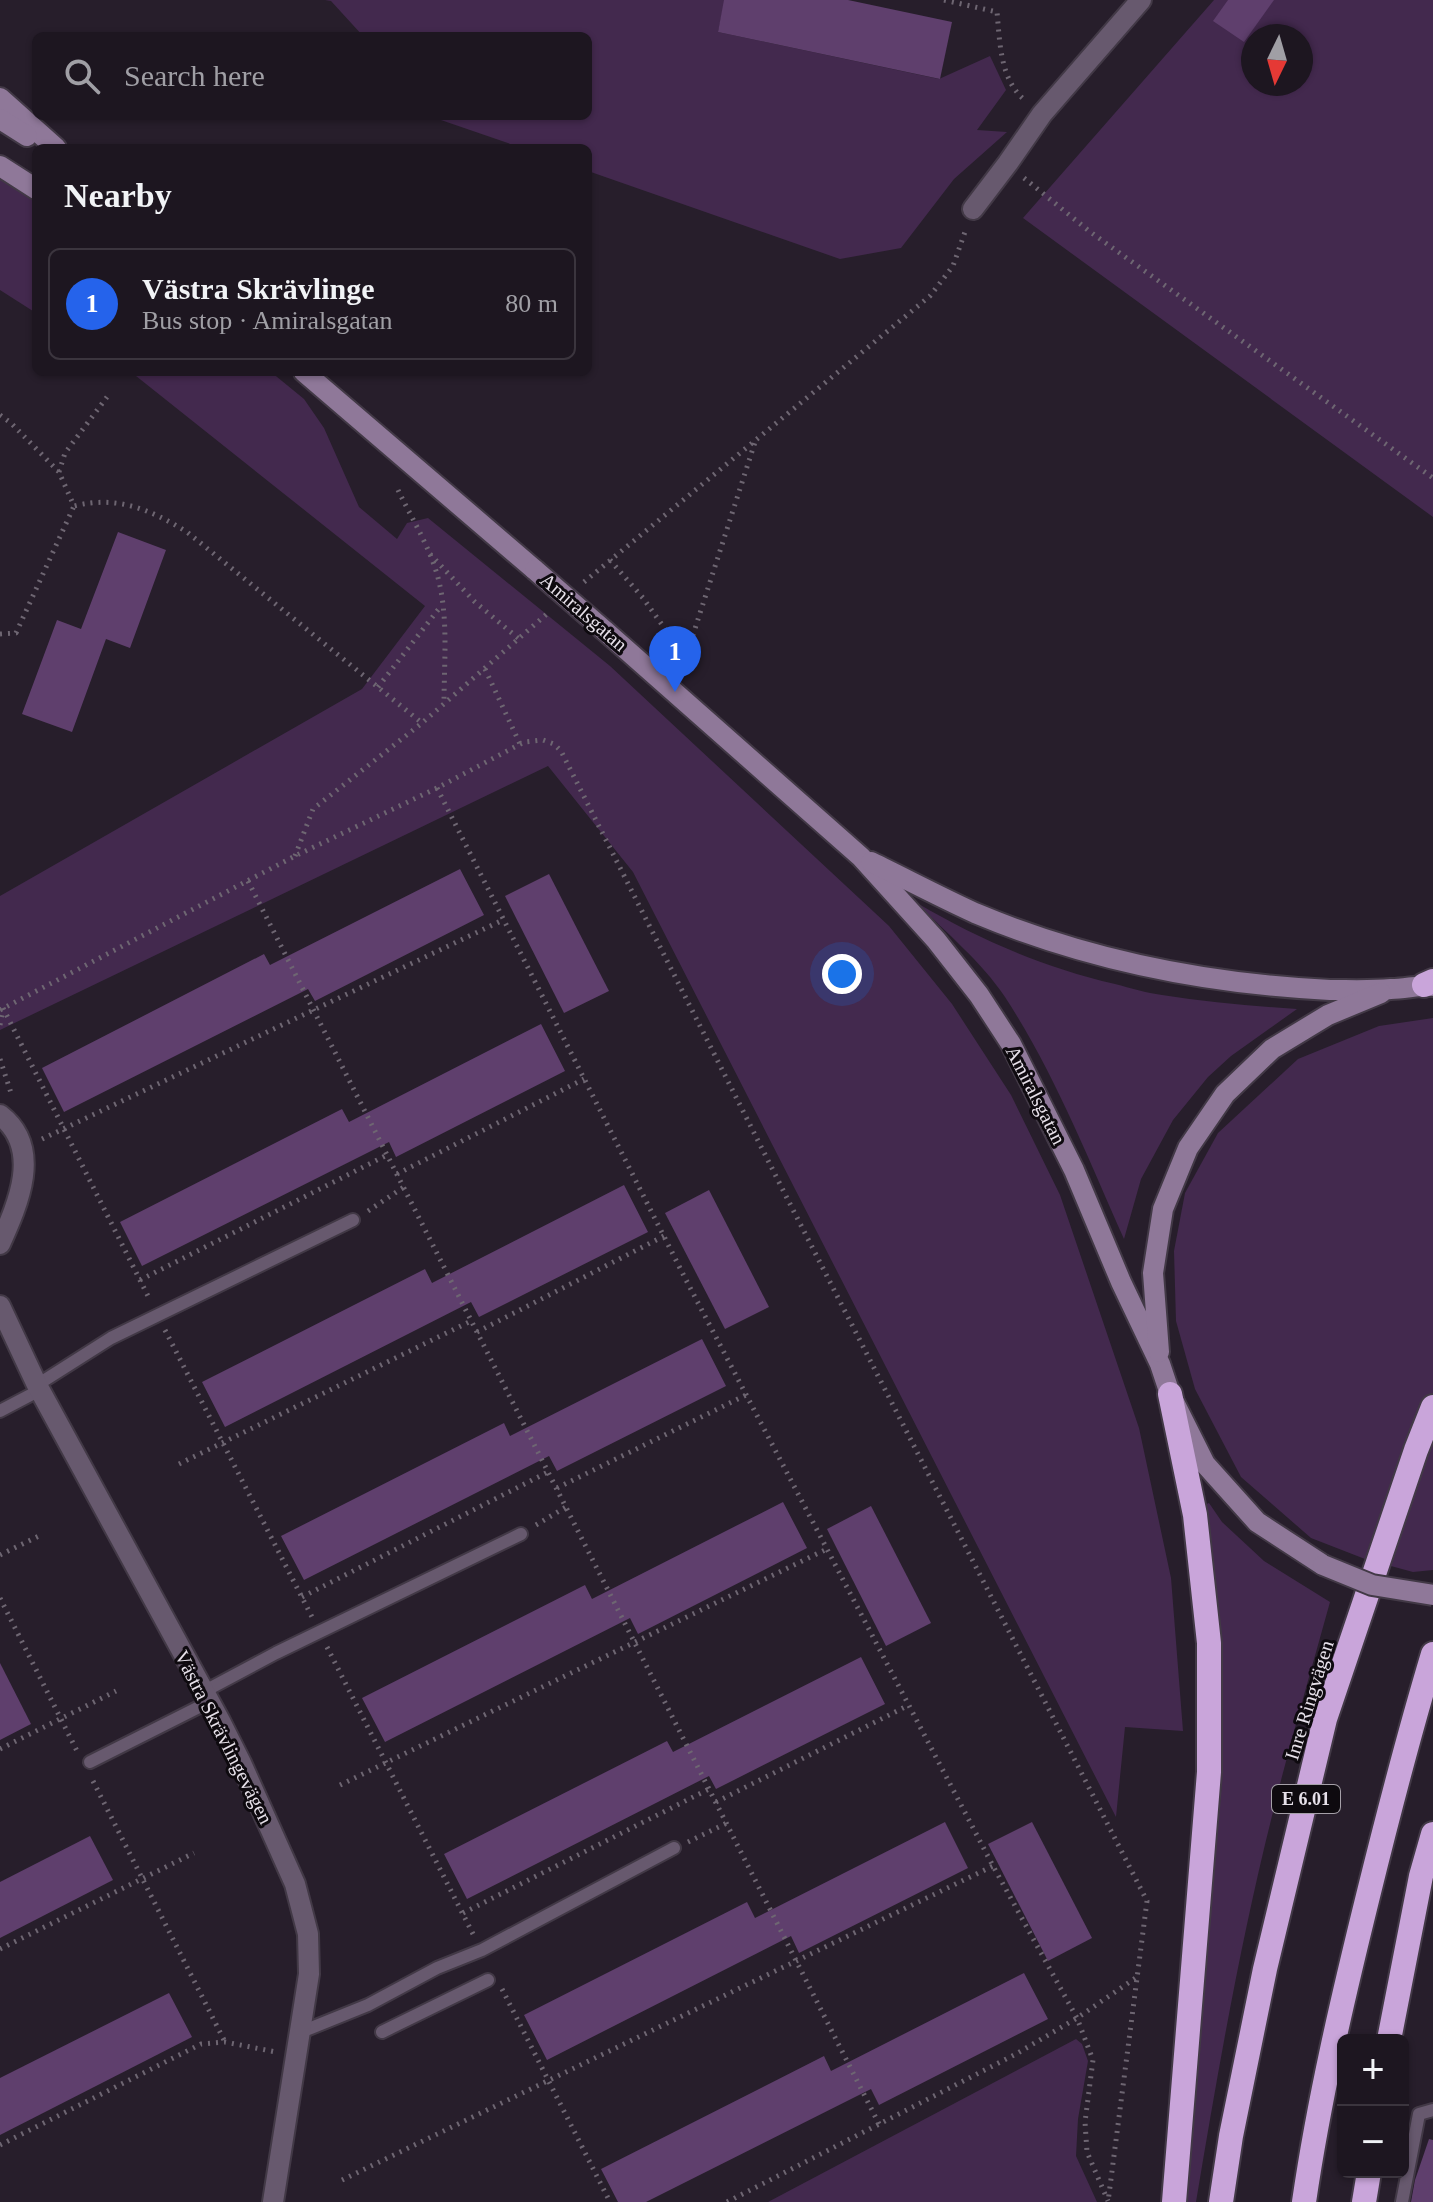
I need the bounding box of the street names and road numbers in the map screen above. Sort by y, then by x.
street label: Amiralsgatan [535,568,632,656]
street label: Amiralsgatan [1001,1042,1070,1148]
street label: Inre Ringvägen [1280,1638,1339,1763]
street label: Västra Skrävlingevägen [170,1647,277,1828]
road number: E 6.01 [1272,1785,1340,1813]

